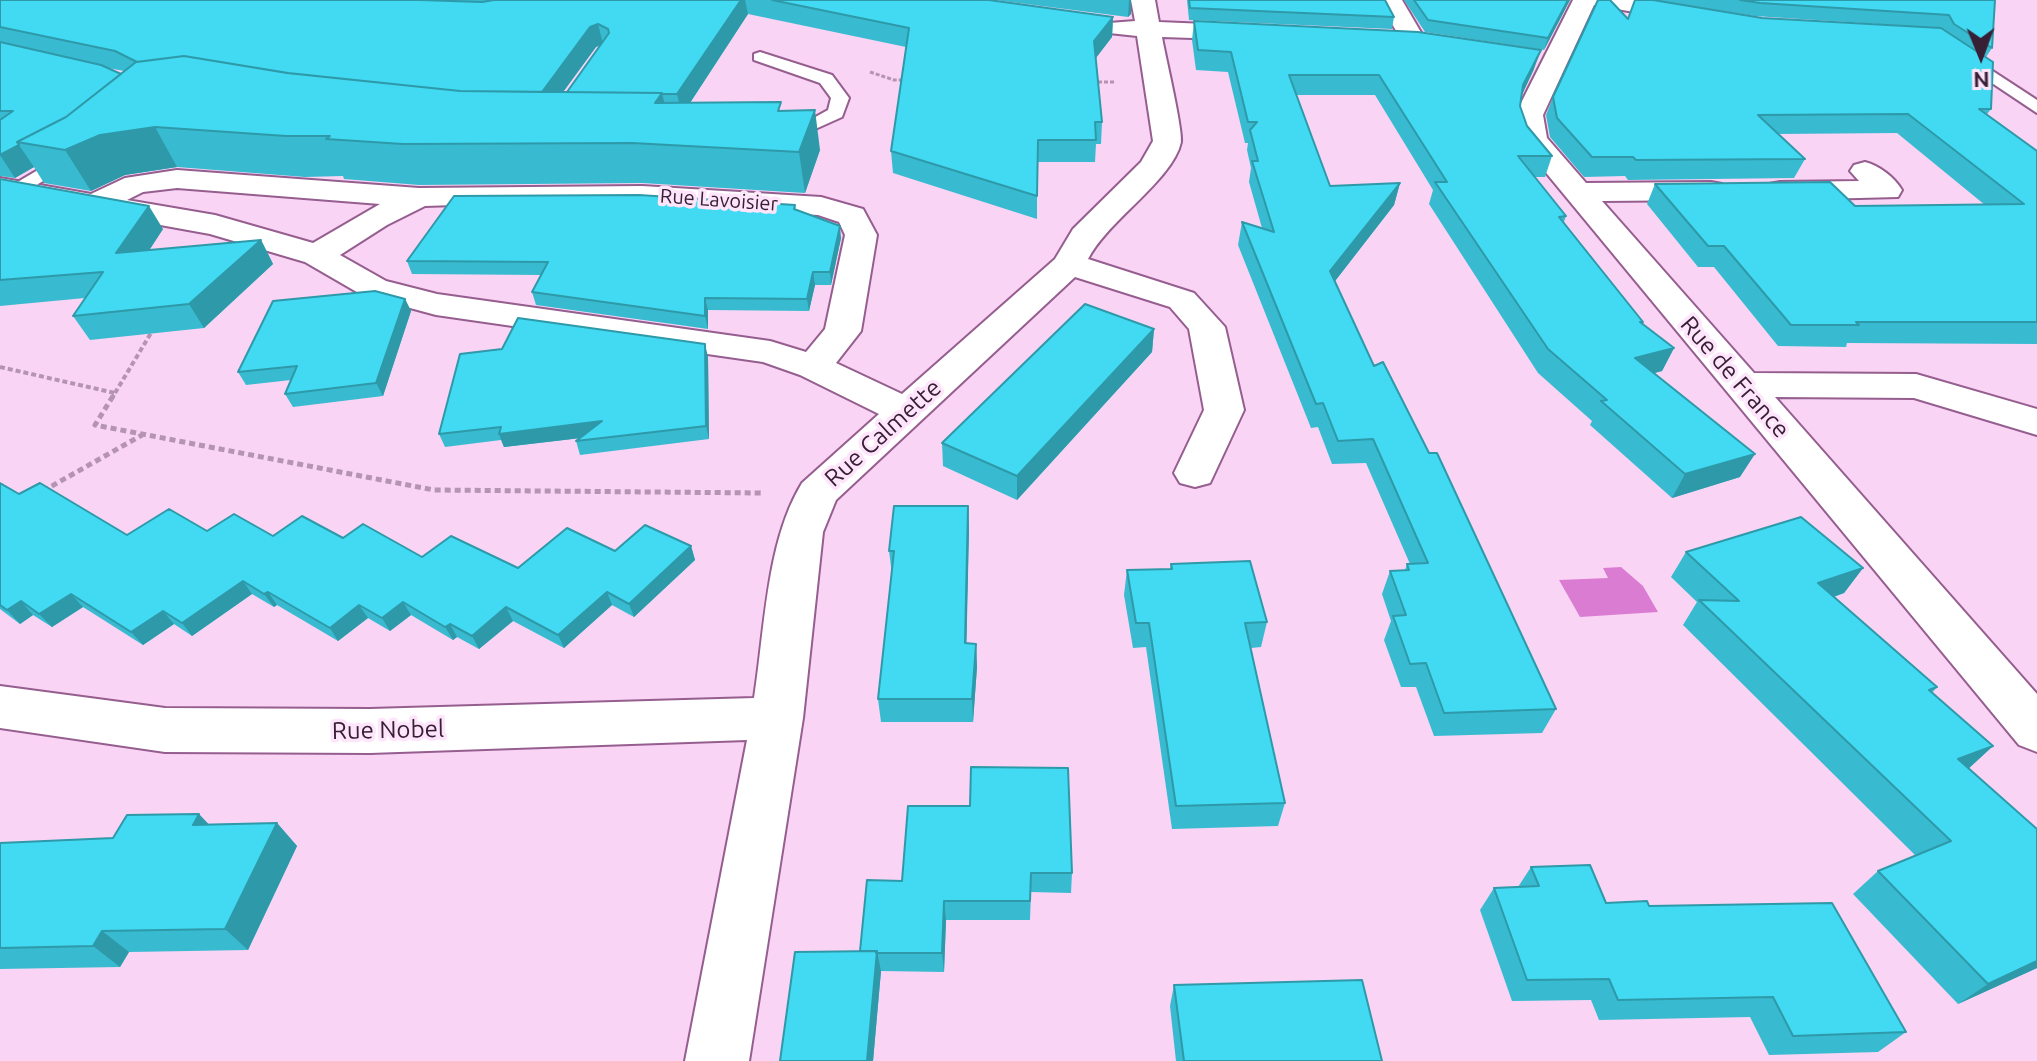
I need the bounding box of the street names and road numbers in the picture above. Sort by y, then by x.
street label: Rue Lavoisier [659,184,779,216]
street label: Rue de France [1674,310,1796,444]
street label: Rue Calmette [819,373,947,493]
street label: Rue Nobel [332,715,444,745]

